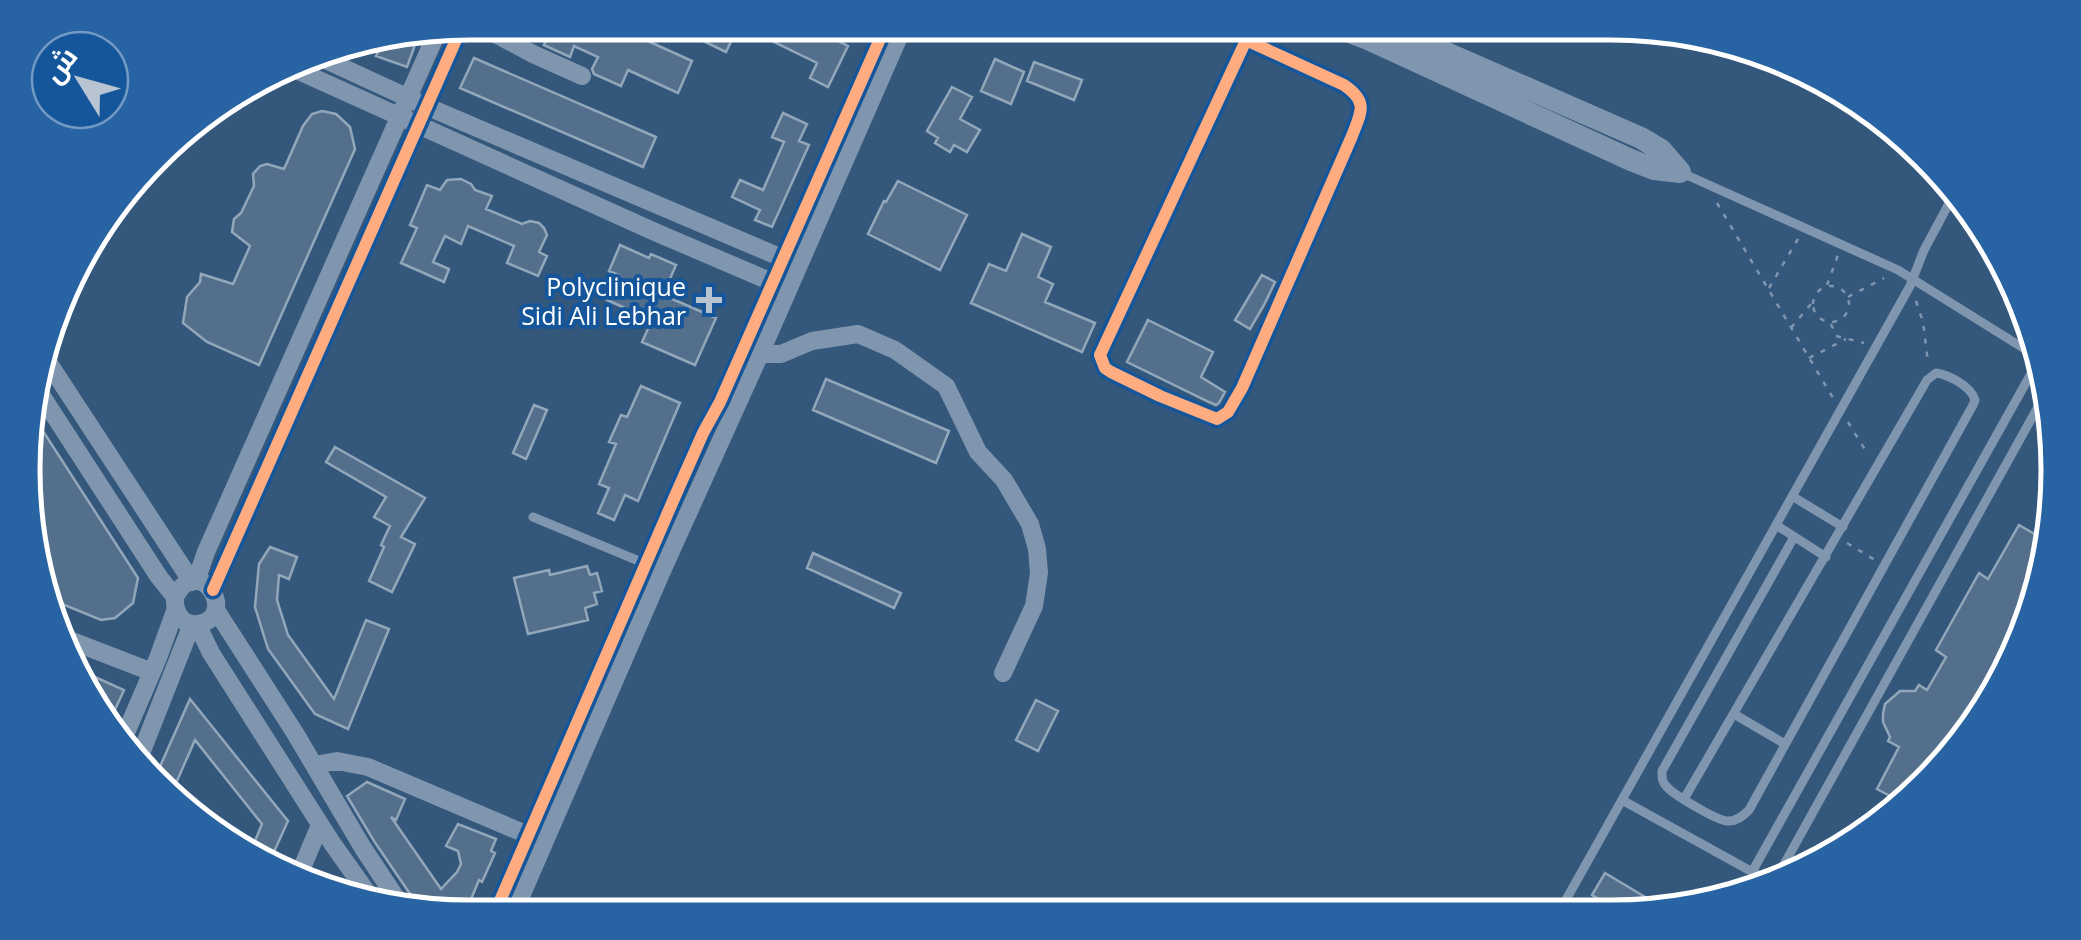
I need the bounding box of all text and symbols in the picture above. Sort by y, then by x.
north arrow [30,30,130,130]
text: ش [33,39,85,90]
place label: Polyclinique Sidi Ali Lebhar [521,269,686,332]
marker: Polyclinique Sidi Ali Lebhar [696,287,722,313]

